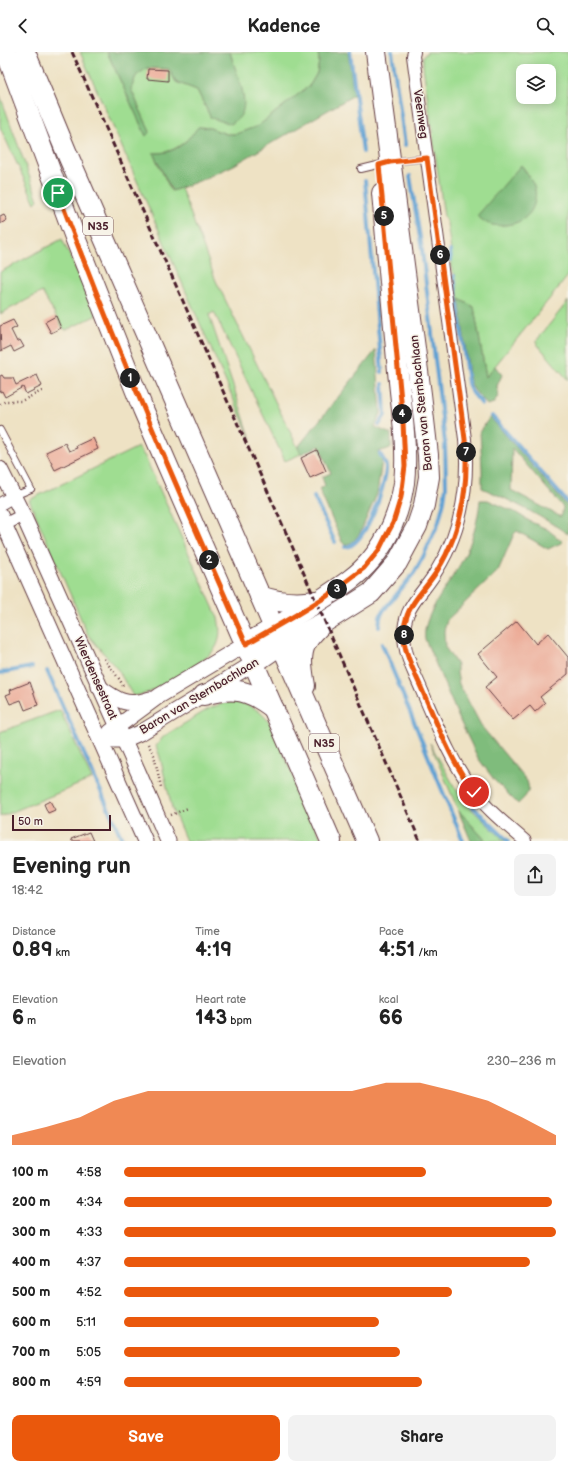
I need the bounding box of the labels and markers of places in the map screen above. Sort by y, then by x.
pin [41,176,75,210]
pin: 5 [374,206,394,226]
pin: 6 [430,245,450,265]
pin: 1 [120,368,140,388]
pin: 4 [392,404,412,424]
pin: 7 [456,442,476,462]
pin: 2 [199,550,219,570]
pin: 3 [327,579,347,599]
pin: 8 [394,625,414,645]
pin [457,775,491,809]

